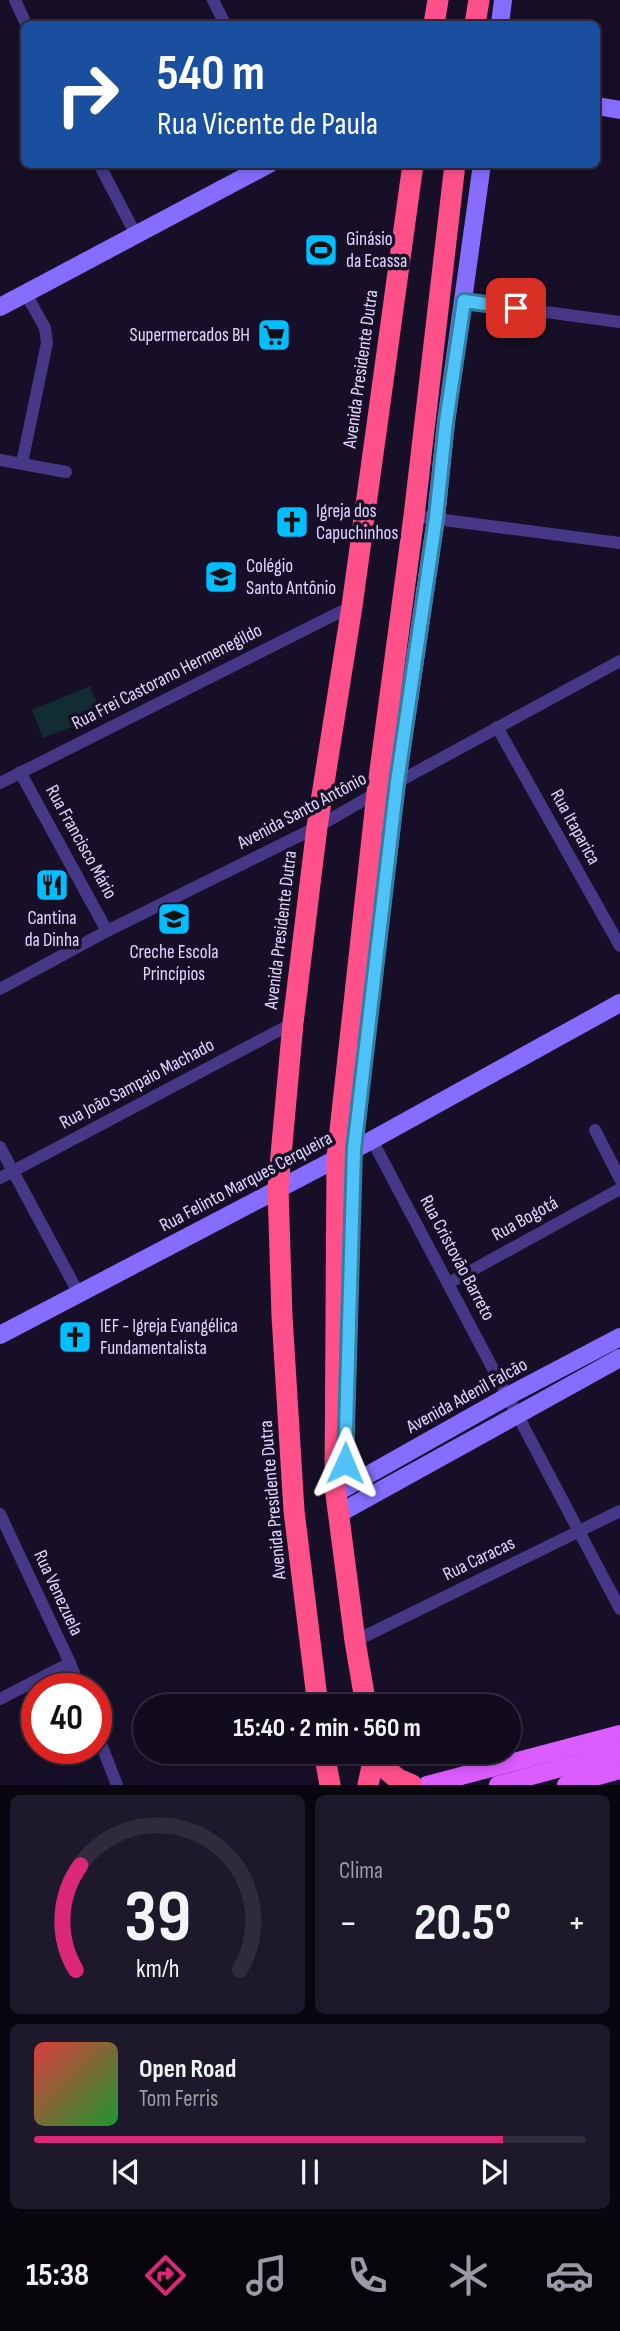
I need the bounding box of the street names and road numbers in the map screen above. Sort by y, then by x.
street label: Avenida Presidente Dutra [338,288,383,451]
street label: Rua Frei Castorano Hermenegildo [68,619,266,735]
street label: Avenida Santo Antônio [233,767,370,855]
street label: Rua Francisco Mário [40,781,122,903]
street label: Rua Itaparica [545,785,605,869]
street label: Avenida Presidente Dutra [260,849,302,1012]
street label: Rua João Sampaio Machado [56,1034,218,1134]
street label: Rua Felinto Marques Cerqueira [156,1127,336,1237]
street label: Rua Cristovão Barreto [414,1192,500,1324]
street label: Rua Bogotá [488,1192,562,1246]
street label: Avenida Adenil Falcão [402,1353,531,1439]
street label: Avenida Presidente Dutra [255,1420,291,1581]
street label: Rua Caracas [439,1532,519,1586]
street label: Rua Venezuela [28,1547,88,1639]

